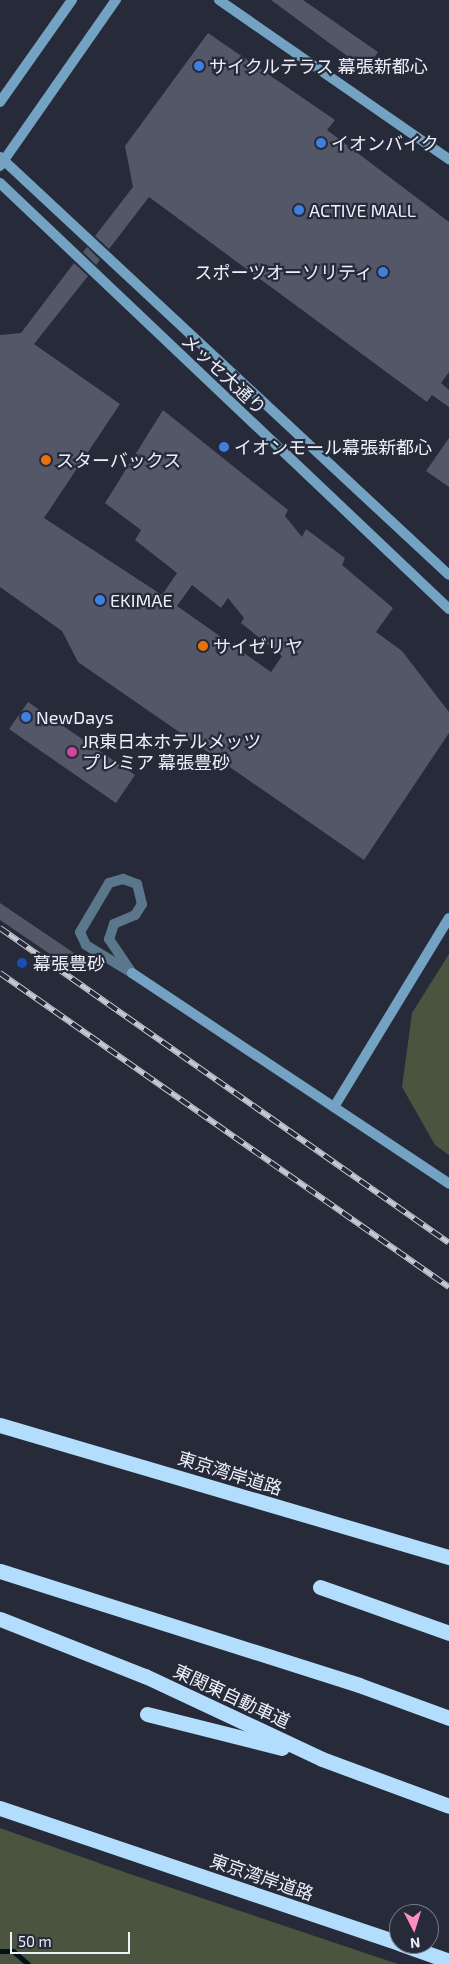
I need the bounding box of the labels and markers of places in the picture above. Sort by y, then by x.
place label: サイクルテラス 幕張新都心 [209,55,429,77]
marker: サイクルテラス 幕張新都心 [193,60,205,72]
place label: イオンバイク [331,132,439,154]
marker: イオンバイク [315,137,327,149]
place label: ACTIVE MALL [309,199,416,221]
marker: ACTIVE MALL [293,204,305,216]
place label: スポーツオーソリティ [193,261,373,283]
marker: スポーツオーソリティ [377,266,389,278]
place label: イオンモール幕張新都心 [234,436,432,458]
marker: イオンモール幕張新都心 [218,441,230,453]
place label: スターバックス [56,449,182,471]
marker: スターバックス [40,454,52,466]
place label: EKIMAE [110,589,172,611]
marker: EKIMAE [94,594,106,606]
place label: サイゼリヤ [213,635,303,657]
marker: サイゼリヤ [197,640,209,652]
place label: NewDays [36,706,114,728]
marker: NewDays [20,711,32,723]
place label: JR東日本ホテルメッツ プレミア 幕張豊砂 [82,731,261,774]
marker: JR東日本ホテルメッツ プレミア 幕張豊砂 [66,746,78,758]
place label: 幕張豊砂 [33,952,105,974]
marker: 幕張豊砂 [15,956,29,970]

